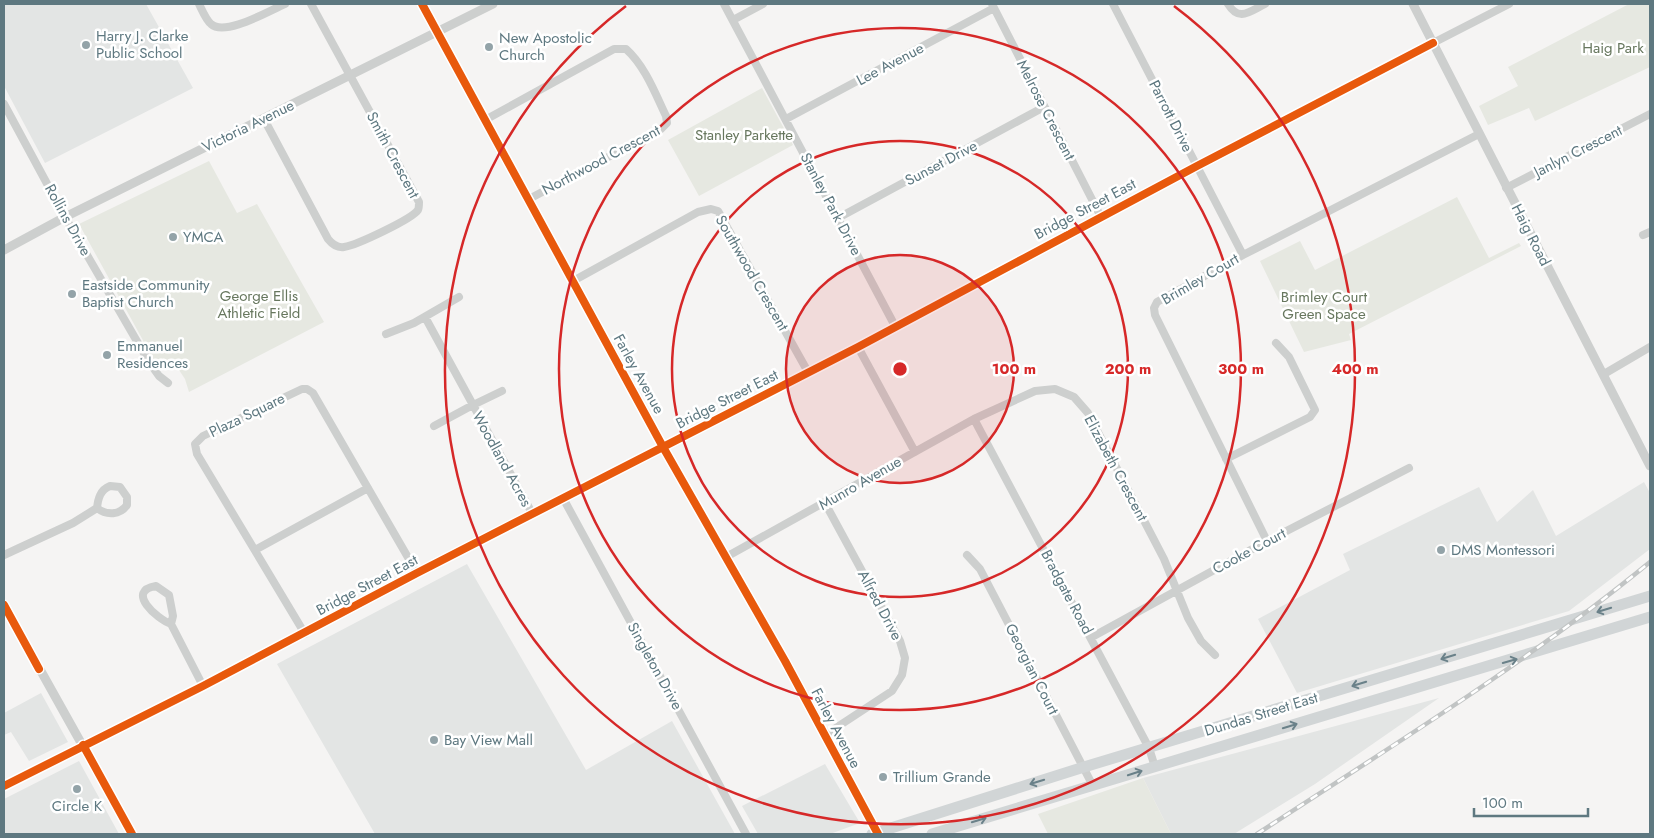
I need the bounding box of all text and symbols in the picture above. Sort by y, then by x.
place label: Harry J. Clarke Public School [96,25,189,64]
place label: New Apostolic Church [499,27,592,66]
street label: Lee Avenue [852,37,928,91]
park label: Haig Park [1582,37,1644,59]
marker: Harry J. Clarke Public School [80,39,92,51]
marker: New Apostolic Church [483,41,495,53]
street label: Melrose Crescent [1011,56,1081,164]
street label: Parrott Drive [1143,76,1199,156]
street label: Victoria Avenue [198,94,298,158]
street label: Smith Crescent [361,108,425,203]
street label: Northwood Crescent [538,119,664,200]
street label: Janlyn Crescent [1528,119,1626,184]
park label: Stanley Parkette [695,124,793,146]
street label: Sunset Drive [901,135,981,191]
street label: Stanley Park Drive [795,149,867,260]
street label: Bridge Street East [1030,173,1140,245]
street label: Rollins Drive [39,180,97,260]
street label: Haig Road [1506,200,1556,270]
street label: Southwood Crescent [710,211,794,335]
place label: YMCA [183,226,224,248]
marker: YMCA [167,231,179,243]
street label: Brimley Court [1157,248,1243,310]
place label: Eastside Community Baptist Church [82,274,210,313]
park label: George Ellis Athletic Field [218,285,300,324]
park label: Brimley Court Green Space [1281,286,1368,325]
marker: Eastside Community Baptist Church [66,288,78,300]
street label: Farley Avenue [608,330,670,418]
place label: Emmanuel Residences [117,335,188,374]
marker: Emmanuel Residences [101,349,113,361]
text: 100 m [992,358,1036,380]
text: 200 m [1105,358,1151,380]
text: 300 m [1218,358,1264,380]
text: 400 m [1331,358,1379,380]
centre of rings [891,360,909,378]
street label: Bridge Street East [672,364,782,434]
street label: Plaza Square [205,387,289,443]
street label: Woodland Acres [467,407,537,511]
street label: Elizabeth Crescent [1079,411,1153,525]
street label: Munro Avenue [815,450,906,516]
street label: Cooke Court [1208,522,1290,580]
place label: DMS Montessori [1451,539,1555,561]
marker: DMS Montessori [1435,544,1447,556]
street label: Bradgate Road [1035,546,1099,638]
street label: Bridge Street East [312,549,422,621]
street label: Alfred Drive [852,566,908,644]
one-way arrow [1596,606,1612,616]
street label: Singleton Drive [622,618,688,714]
street label: Georgian Court [1000,620,1065,719]
one-way arrow [1440,652,1456,662]
one-way arrow [1501,655,1517,665]
one-way arrow [1351,679,1367,689]
street label: Farley Avenue [806,684,867,772]
street label: Dundas Street East [1202,686,1321,742]
one-way arrow [1282,721,1298,731]
place label: Bay View Mall [444,729,533,751]
marker: Bay View Mall [428,734,440,746]
place label: Trillium Grande [893,766,991,788]
one-way arrow [1126,768,1142,777]
marker: Trillium Grande [877,771,889,783]
one-way arrow [1029,777,1045,787]
marker: Circle K [71,783,83,795]
scale bar [1474,786,1588,818]
text: 100 m [1482,792,1523,814]
place label: Circle K [52,795,103,817]
one-way arrow [971,815,987,825]

